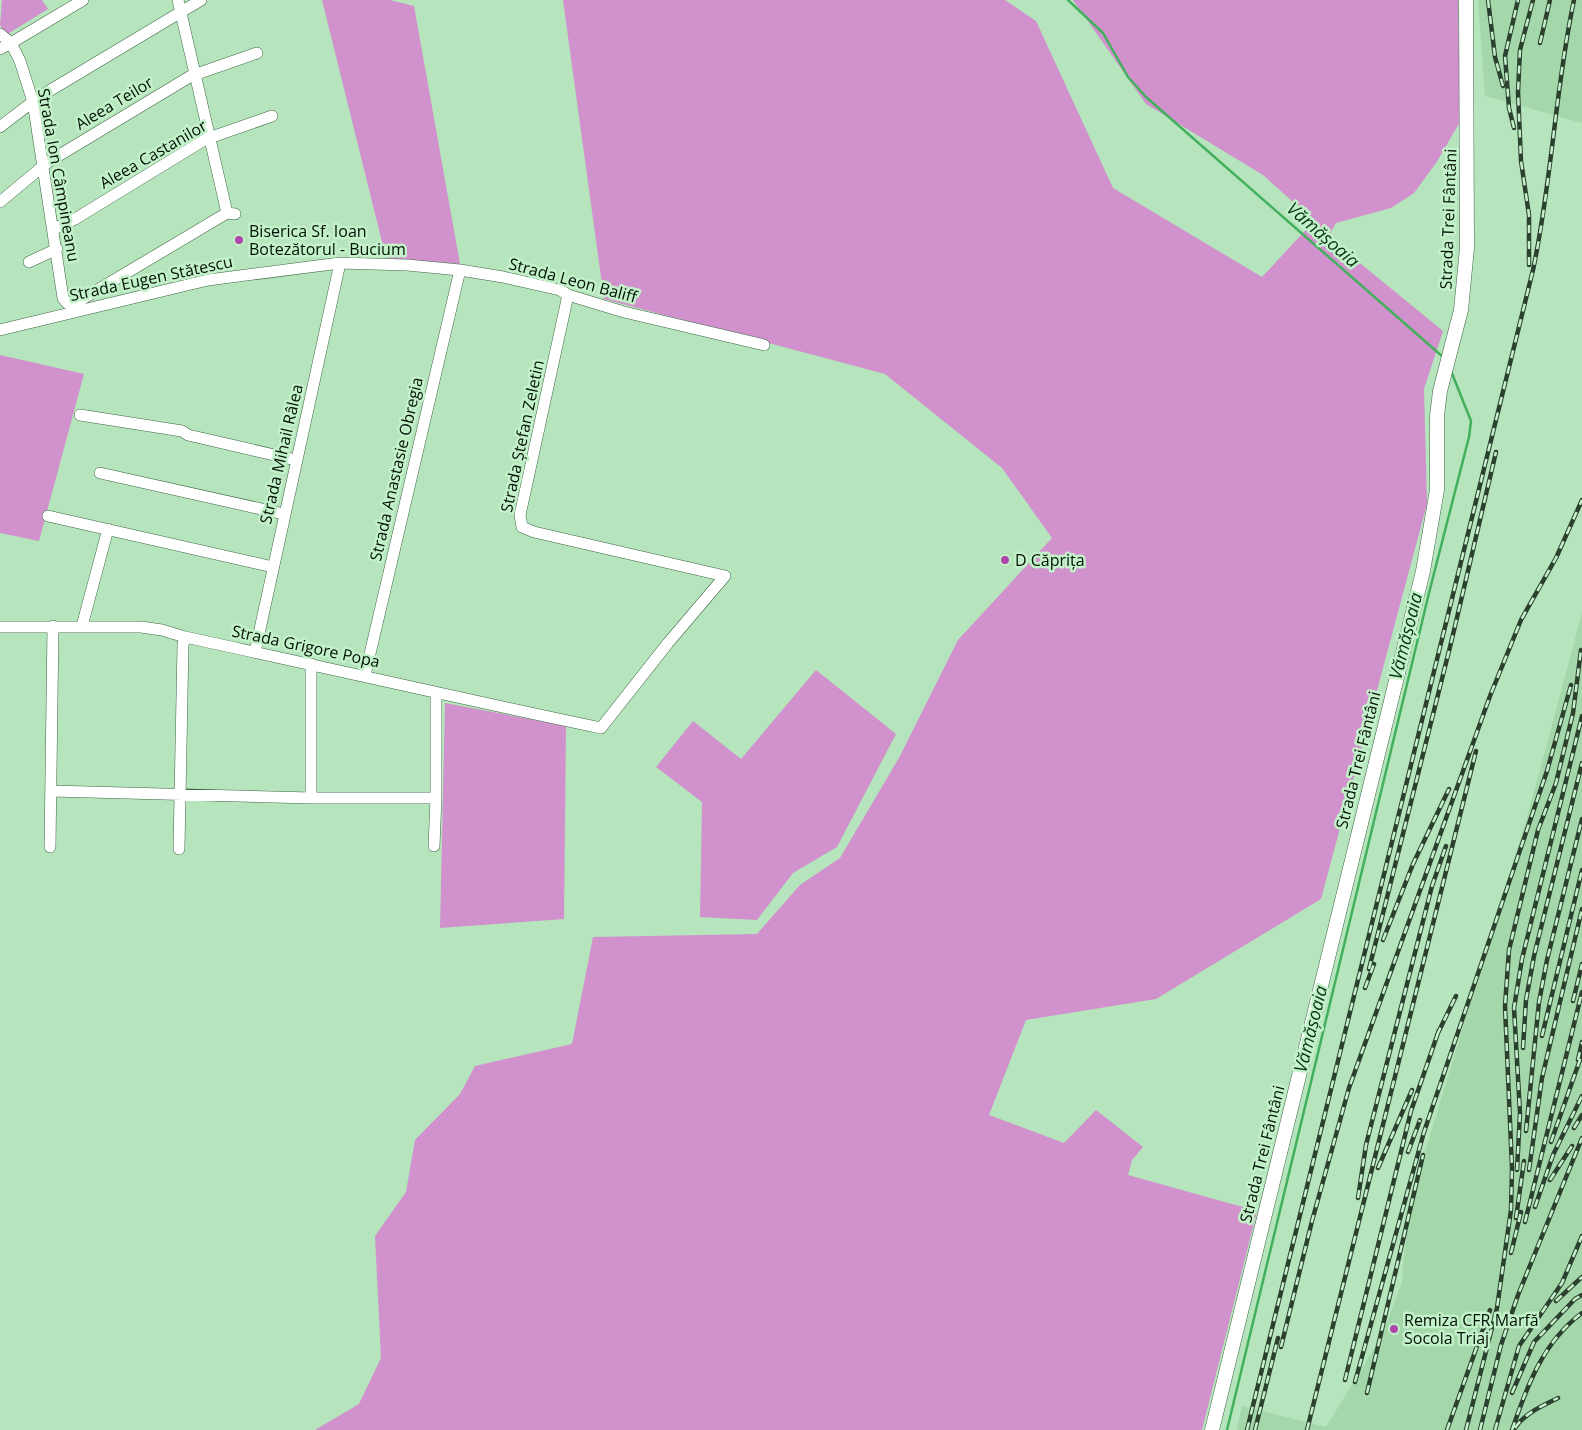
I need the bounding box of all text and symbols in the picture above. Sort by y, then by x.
street label: Aleea Teilor [71,71,157,135]
street label: Strada Ion Câmpineanu [33,87,85,263]
street label: Aleea Castanilor [95,114,211,194]
street label: Strada Trei Fântâni [1435,148,1461,290]
water label: Vămășoaia [1282,196,1365,272]
place label: Biserica Sf. Ioan Botezătorul - Bucium [249,220,406,260]
marker: Biserica Sf. Ioan Botezătorul - Bucium [233,234,245,246]
street label: Strada Eugen Stătescu [67,250,235,306]
street label: Strada Leon Baliff [507,252,641,308]
street label: Strada Ștefan Zeletin [495,358,549,514]
street label: Strada Anastasie Obregia [364,375,428,563]
street label: Strada Mihail Râlea [254,382,308,526]
place label: D Căprița [1015,549,1085,571]
marker: D Căprița [999,554,1011,566]
water label: Vămășoaia [1383,590,1427,682]
street label: Strada Grigore Popa [230,620,382,672]
street label: Strada Trei Fântâni [1330,689,1386,831]
water label: Vămășoaia [1288,983,1332,1075]
street label: Strada Trei Fântâni [1234,1083,1290,1225]
place label: Remiza CFR Marfă Socola Triaj [1404,1309,1539,1349]
marker: Remiza CFR Marfă Socola Triaj [1388,1323,1400,1335]

